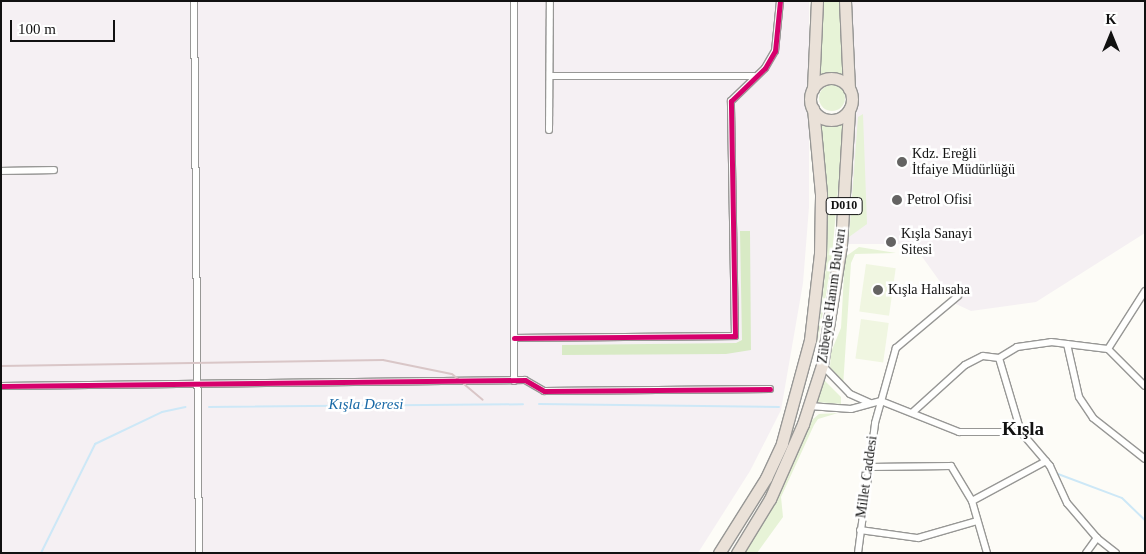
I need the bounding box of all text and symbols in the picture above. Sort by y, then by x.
scale bar [12,10,118,42]
north arrow [1086,10,1136,60]
text: K [1106,12,1116,27]
text: 100 m [18,21,56,37]
place label: Kdz. Ereğli İtfaiye Müdürlüğü [912,146,1015,178]
marker: Kdz. Ereğli İtfaiye Müdürlüğü [896,156,908,168]
place label: Petrol Ofisi [907,192,972,208]
marker: Petrol Ofisi [891,194,903,206]
road number: D010 [825,197,863,216]
place label: Kışla Sanayi Sitesi [901,226,972,258]
street label: Zübeyde Hanım Bulvarı [814,227,850,365]
marker: Kışla Sanayi Sitesi [885,236,897,248]
place label: Kışla Halısaha [888,282,970,298]
marker: Kışla Halısaha [872,284,884,296]
water label: Kışla Deresi [329,396,403,414]
district label: Kışla [1002,418,1044,440]
street label: Millet Caddesi [853,435,881,519]

